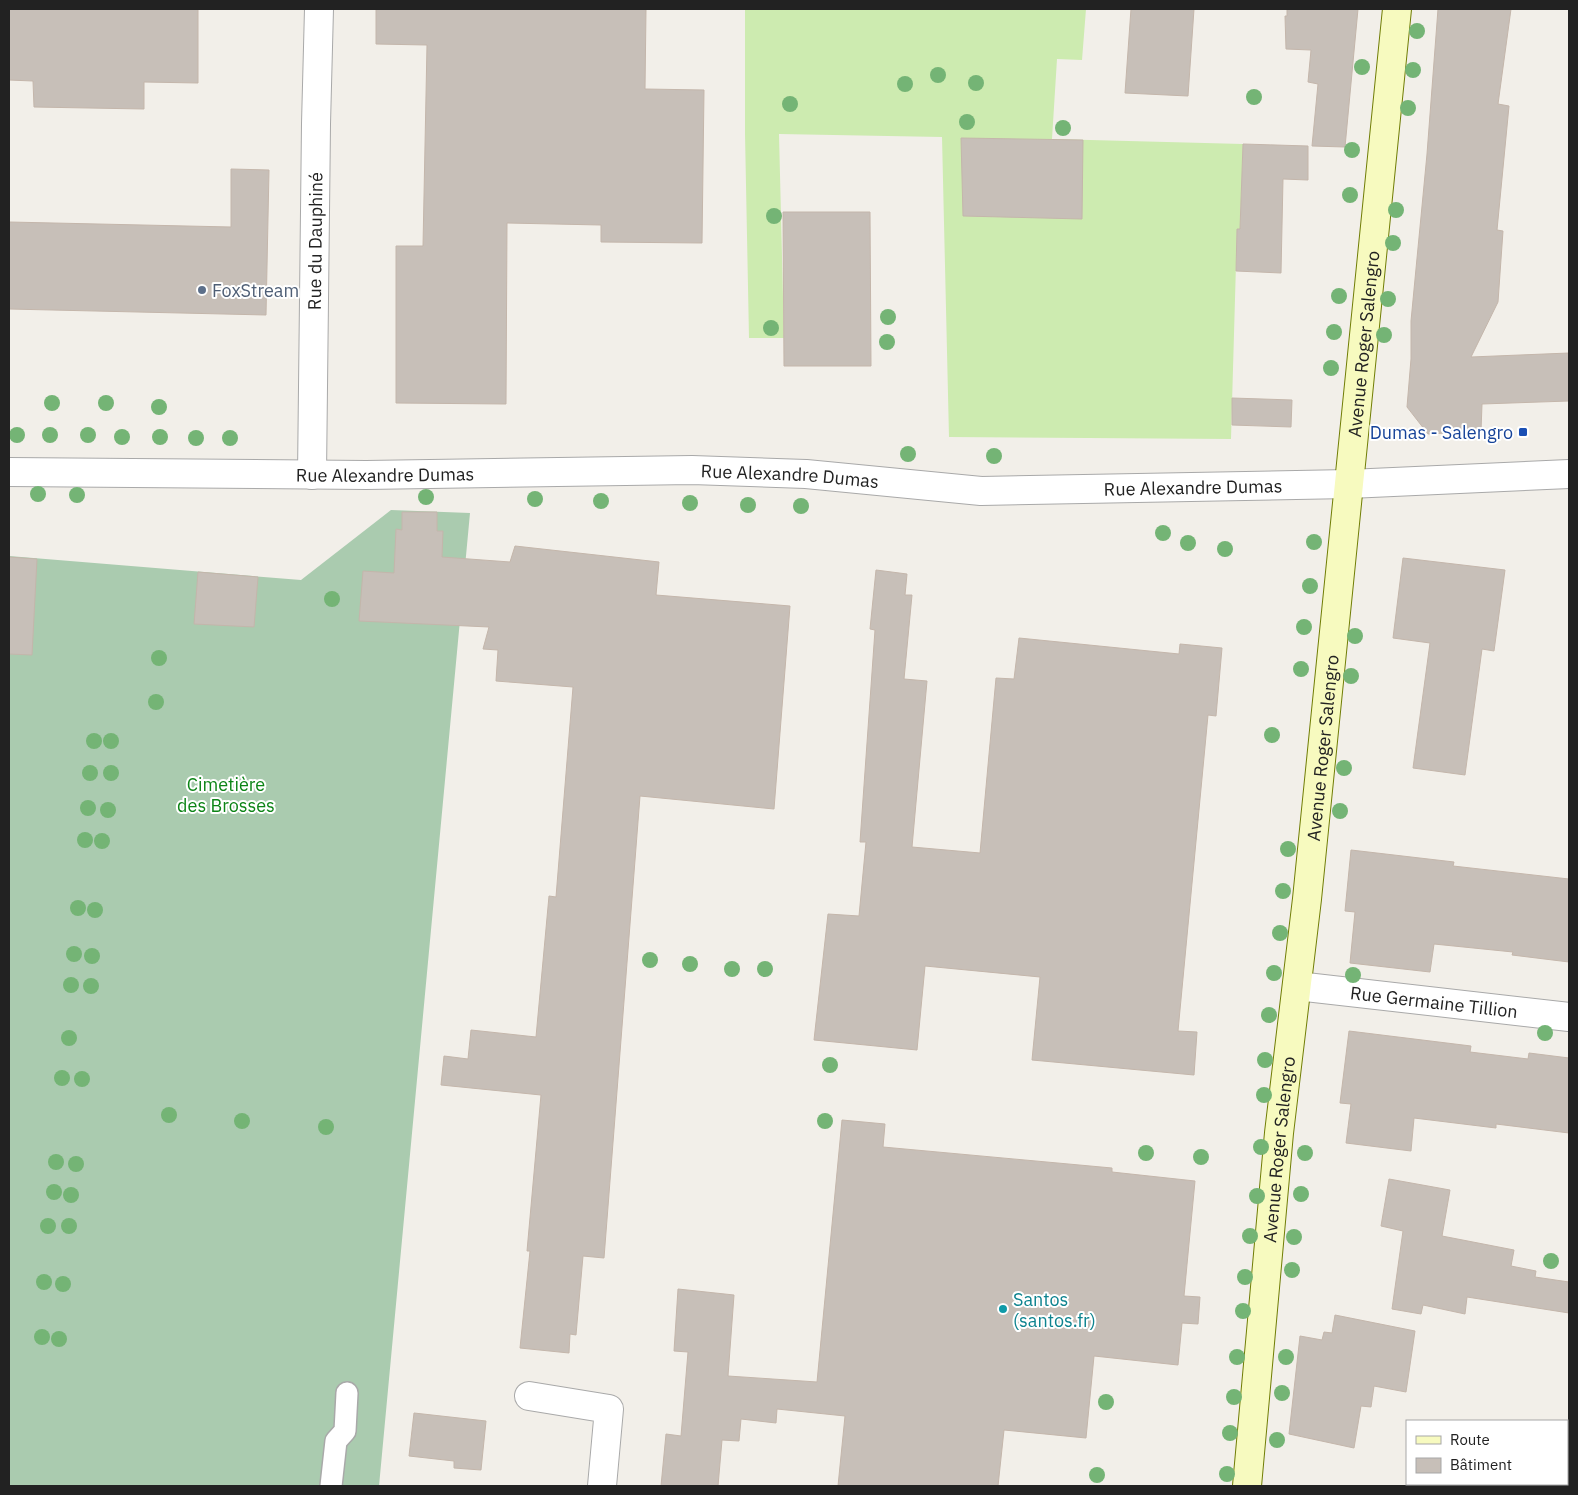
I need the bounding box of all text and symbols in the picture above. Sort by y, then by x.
street label: Rue du Dauphiné [302,172,327,310]
street label: Avenue Roger Salengro [1342,250,1384,438]
place label: FoxStream [212,279,299,302]
marker: FoxStream [196,284,208,296]
place label: Dumas - Salengro [1370,421,1513,444]
marker: Dumas - Salengro [1517,426,1529,438]
street label: Rue Alexandre Dumas [700,459,880,493]
street label: Rue Alexandre Dumas [296,462,474,487]
street label: Rue Alexandre Dumas [1104,474,1283,500]
street label: Avenue Roger Salengro [1301,654,1343,842]
park label: Cimetière des Brosses [177,773,275,817]
street label: Rue Germaine Tillion [1349,981,1519,1023]
street label: Avenue Roger Salengro [1258,1055,1300,1244]
place label: Santos (santos.fr) [1013,1288,1096,1332]
marker: Santos (santos.fr) [997,1303,1009,1315]
legend [1406,1420,1568,1485]
text: Route [1450,1430,1490,1449]
text: Bâtiment [1450,1455,1512,1474]

